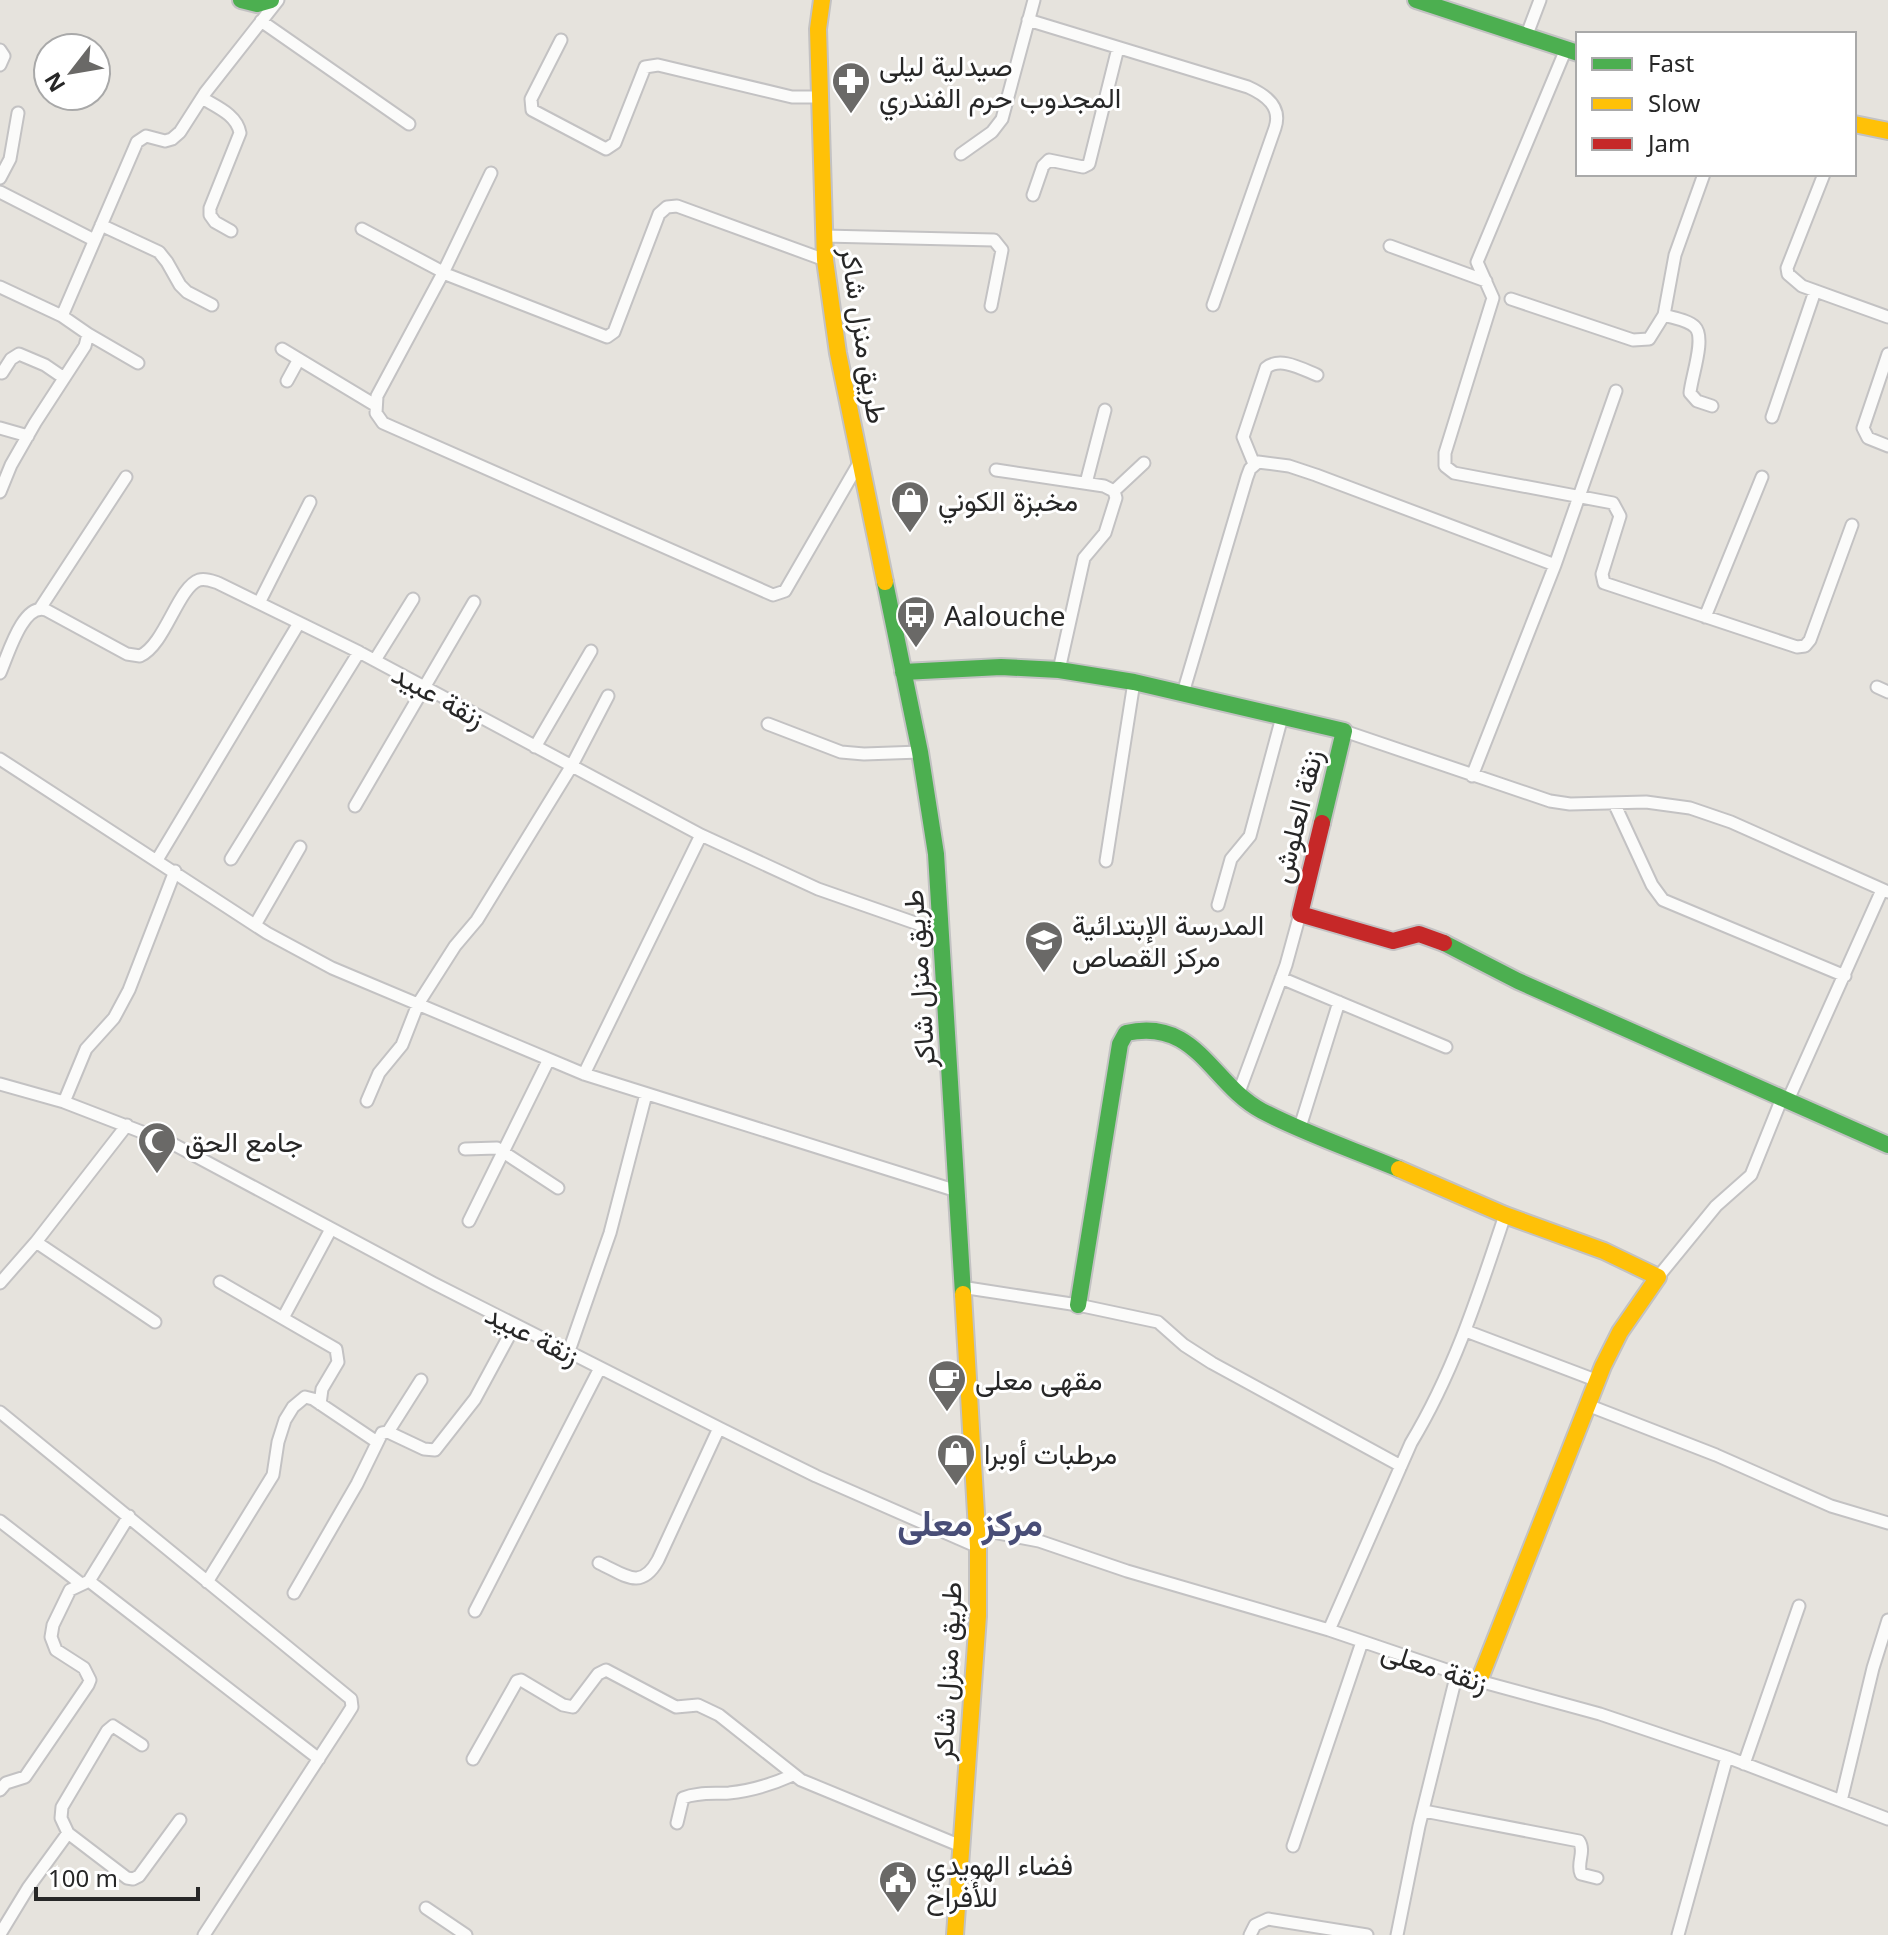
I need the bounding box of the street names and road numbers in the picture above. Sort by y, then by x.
street label: طريق منزل شاكر [832,243,898,426]
street label: زنقة عبيد [386,654,492,736]
street label: زنقة العلوش [1261,745,1331,887]
street label: طريق منزل شاكر [893,888,943,1071]
street label: زنقة عبيد [479,1294,587,1374]
street label: طريق منزل شاكر [922,1581,970,1762]
street label: زنقة معلى [1377,1631,1493,1701]

